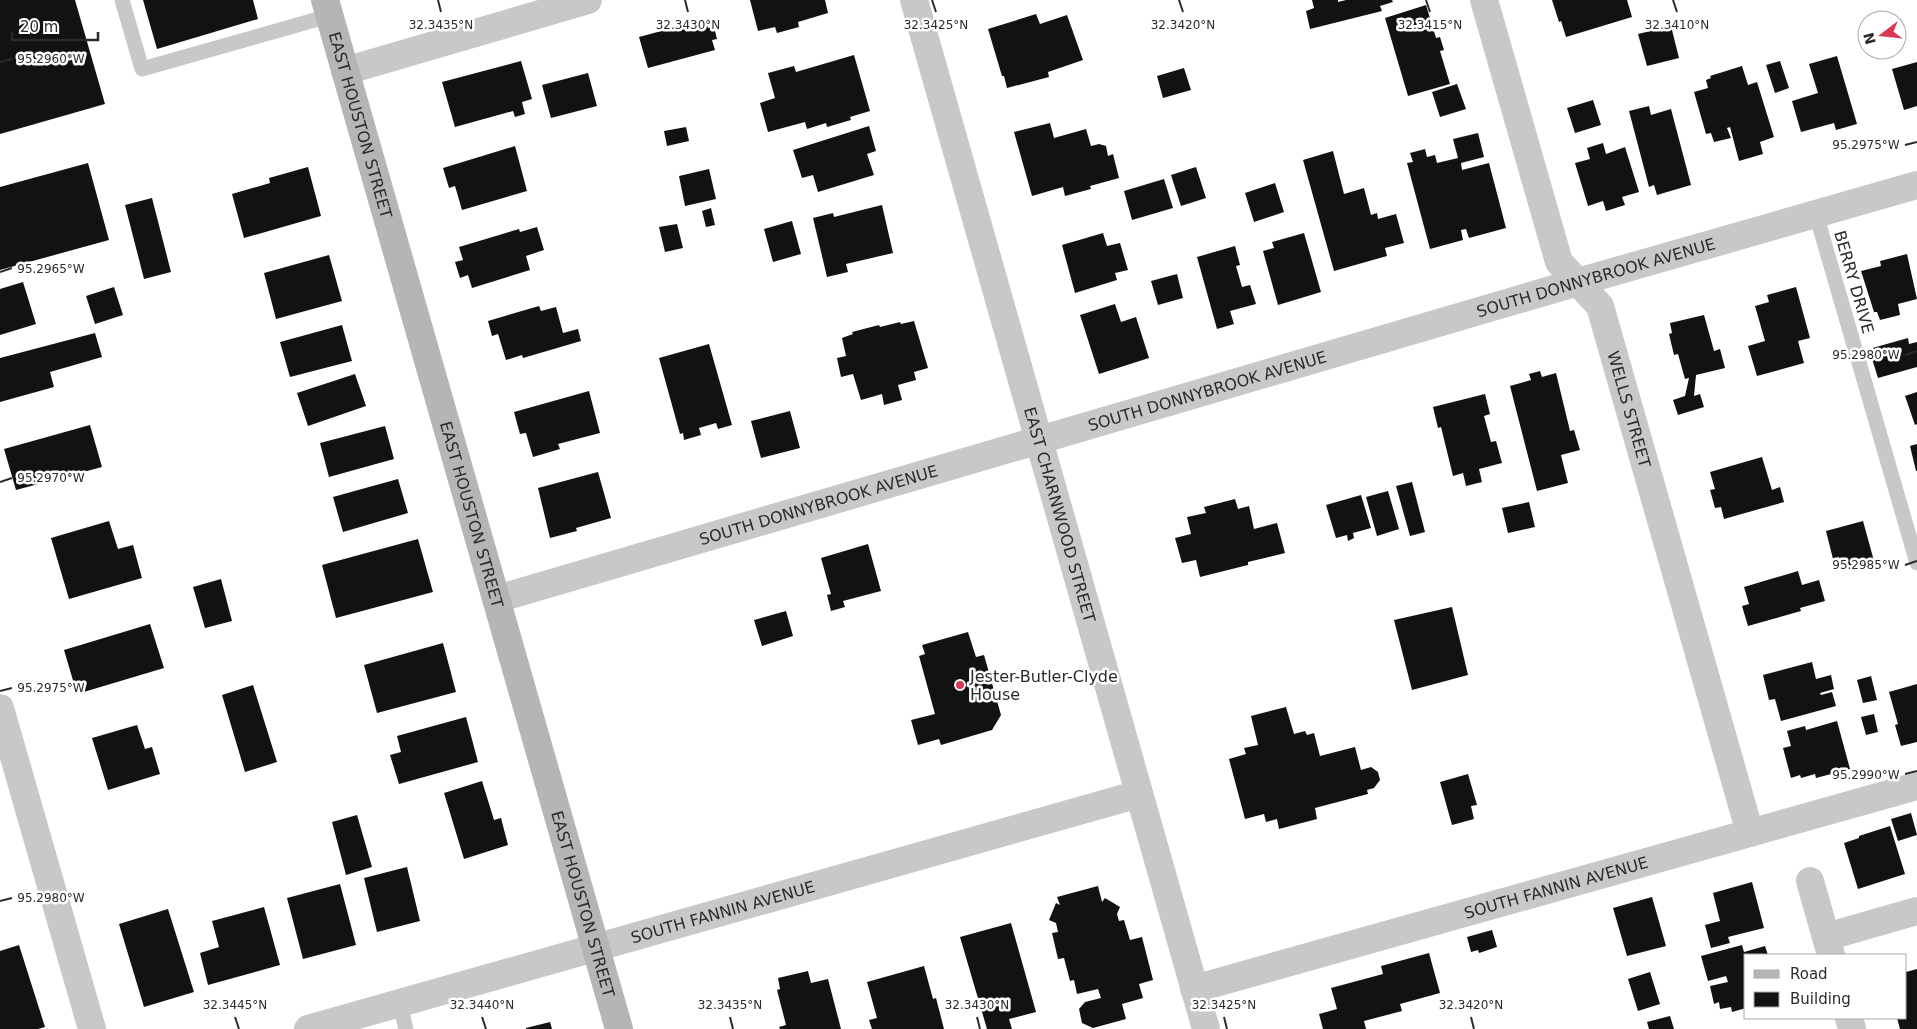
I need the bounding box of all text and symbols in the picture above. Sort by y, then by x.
scale bar [12,10,99,42]
north arrow [1857,10,1907,60]
text: 20 m [20,18,58,36]
text: 32.3435°N [409,18,473,32]
text: 32.3430°N [656,18,720,32]
text: 32.3425°N [904,18,968,32]
text: 32.3420°N [1151,18,1215,32]
text: 32.3415°N [1398,18,1462,32]
text: 32.3410°N [1645,18,1709,32]
street label: EAST HOUSTON STREET [325,30,396,221]
text: N [1860,31,1879,46]
text: 95.2960°W [17,52,85,66]
text: 95.2975°W [1832,138,1900,152]
street label: BERRY DRIVE [1830,228,1878,336]
street label: SOUTH DONNYBROOK AVENUE [1474,234,1717,321]
text: 95.2965°W [17,262,85,276]
street label: SOUTH DONNYBROOK AVENUE [1086,347,1329,435]
text: 95.2980°W [1832,348,1900,362]
street label: WELLS STREET [1604,349,1655,470]
street label: EAST CHARNWOOD STREET [1020,405,1100,625]
street label: EAST HOUSTON STREET [436,419,508,610]
street label: SOUTH DONNYBROOK AVENUE [697,461,940,549]
text: 95.2970°W [17,471,85,485]
text: 95.2985°W [1832,558,1900,572]
place label: Jester-Butler-Clyde House [969,667,1118,704]
marker: Jester-Butler-Clyde House [954,679,966,691]
text: 95.2975°W [17,681,85,695]
text: 95.2990°W [1832,768,1900,782]
street label: EAST HOUSTON STREET [548,808,619,999]
street label: SOUTH FANNIN AVENUE [1462,852,1650,922]
street label: SOUTH FANNIN AVENUE [628,877,817,947]
text: 95.2980°W [17,891,85,905]
legend [1744,954,1907,1019]
text: Road [1790,965,1828,983]
text: Building [1790,990,1851,1008]
text: 32.3445°N [203,998,267,1012]
text: 32.3440°N [450,998,514,1012]
text: 32.3435°N [698,998,762,1012]
text: 32.3430°N [945,998,1009,1012]
text: 32.3425°N [1192,998,1256,1012]
text: 32.3420°N [1439,998,1503,1012]

